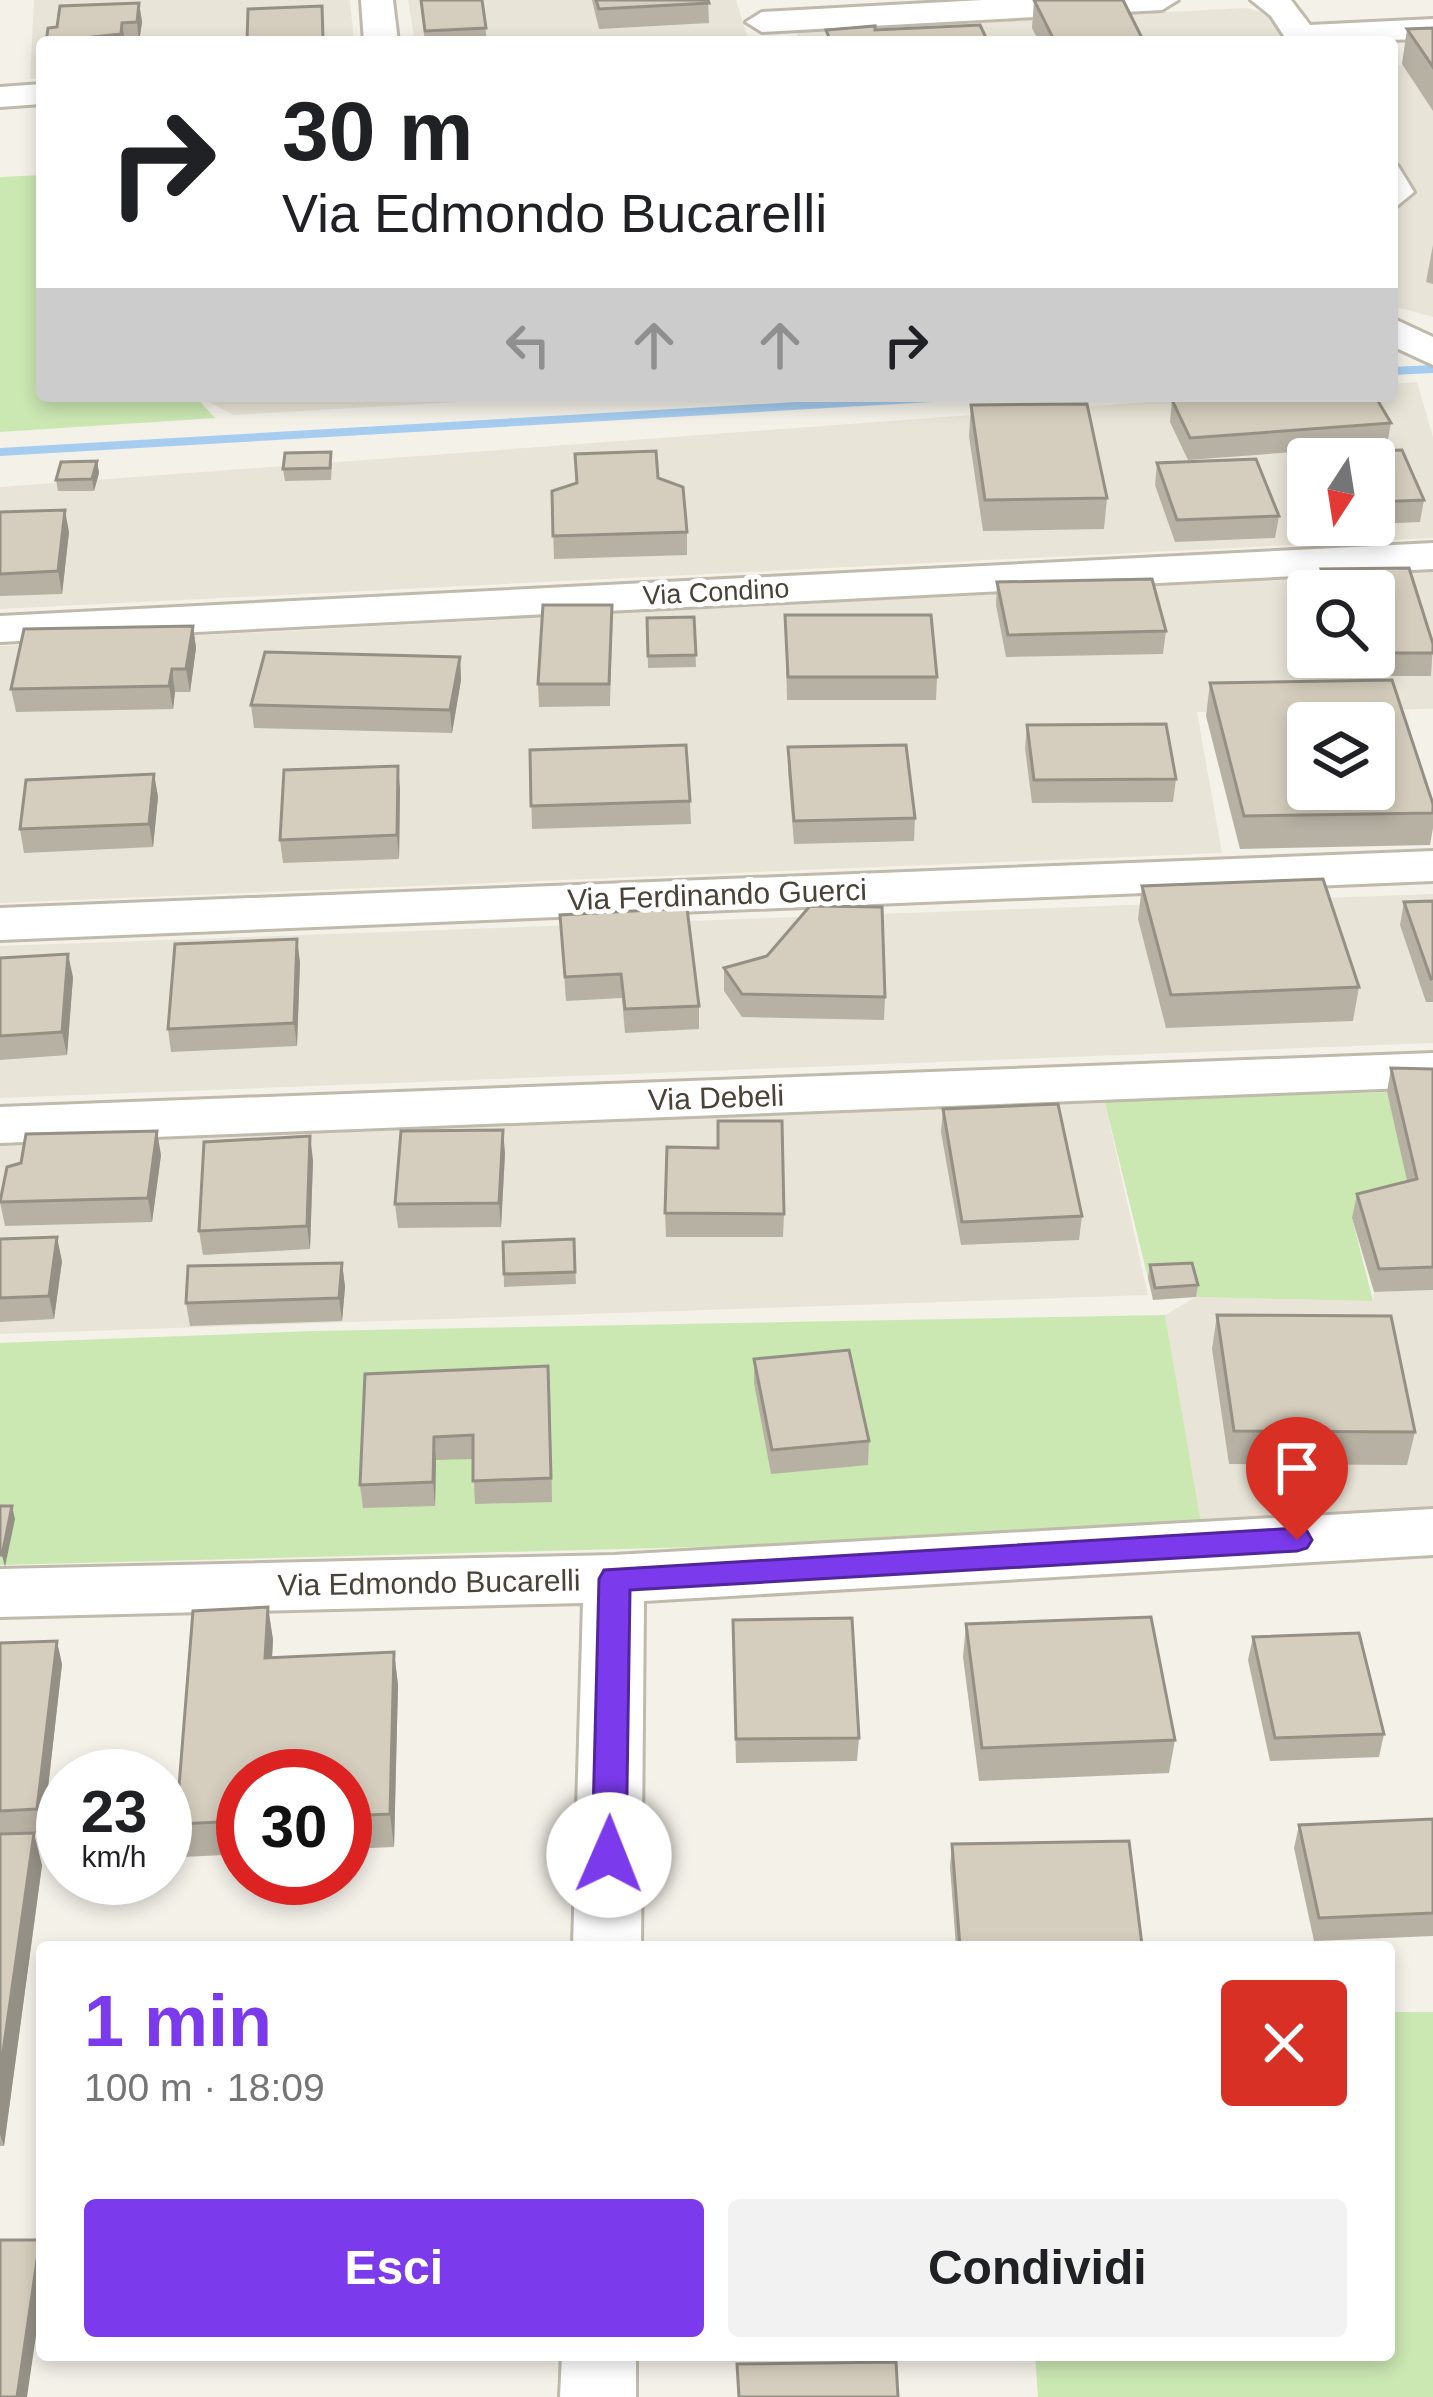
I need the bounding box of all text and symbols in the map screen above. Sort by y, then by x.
icon: right [84,84,240,240]
text: 30 m [282,84,473,178]
text: Via Edmondo Bucarelli [282,183,827,243]
icon: left [495,312,561,378]
icon: ahead [621,312,687,378]
icon: ahead [747,312,813,378]
icon: right [873,312,939,378]
north arrow [1287,438,1395,546]
map controls [1287,438,1395,810]
button: search [1287,570,1395,678]
street label: Via Condino [642,573,790,611]
button: layers [1287,702,1395,810]
street label: Via Ferdinando Guerci [567,873,867,916]
street label: Via Debeli [647,1079,785,1116]
pin [1246,1417,1348,1540]
icon: arrive [1264,1435,1330,1501]
street label: Via Edmondo Bucarelli [277,1563,581,1602]
speed limit sign: 30 [216,1749,372,1905]
text: 23 [81,1778,147,1845]
position arrow [546,1792,672,1918]
text: km/h [81,1840,147,1873]
button: close [1221,1980,1347,2106]
text: 1 min [84,1981,272,2061]
text: 100 m · 18:09 [84,2066,325,2109]
button: Esci [84,2199,704,2337]
button: Condividi [728,2199,1347,2337]

